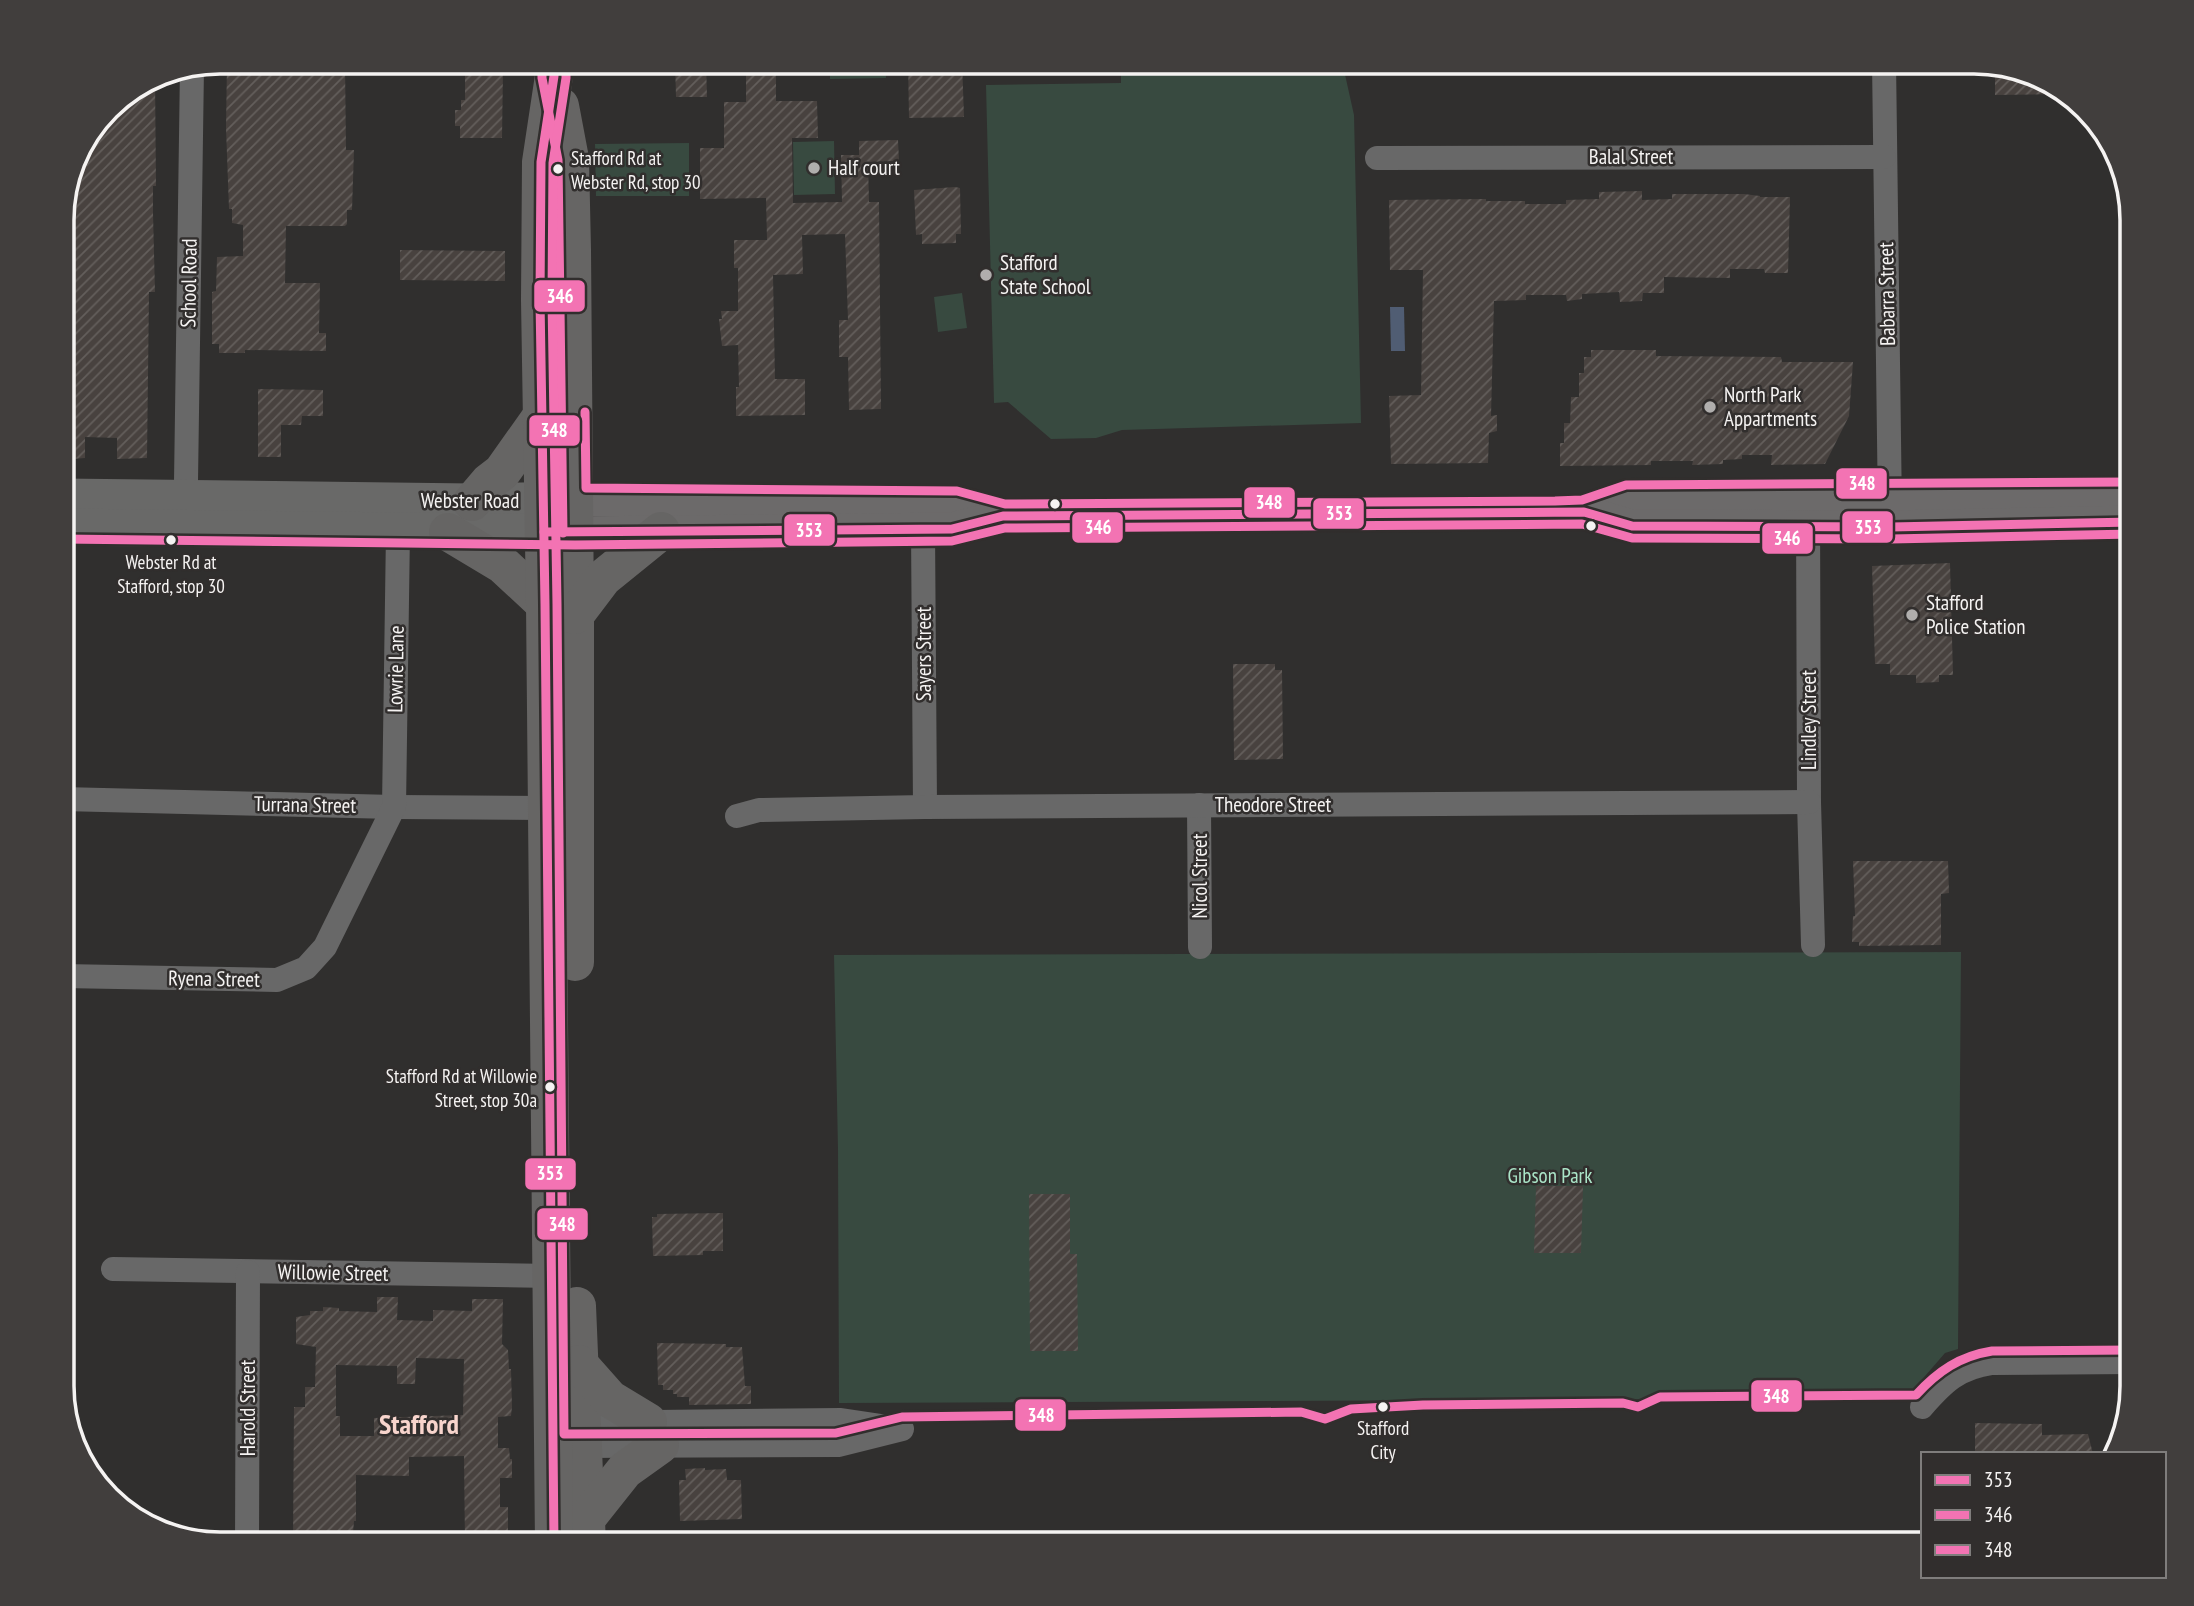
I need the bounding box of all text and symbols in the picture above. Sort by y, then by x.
street label: Balal Street [1589,143,1673,170]
place label: Stafford Rd at Webster Rd, stop 30 [571,146,701,194]
place label: Half court [828,154,900,181]
marker: Half court [806,160,822,176]
marker: Stafford Rd at Webster Rd, stop 30 [551,162,565,176]
street label: School Road [174,238,203,328]
street label: Babarra Street [1872,242,1901,346]
place label: Stafford State School [1000,249,1091,300]
marker: Stafford State School [978,267,994,283]
line badge: 346 [533,279,586,313]
text: 346 [546,284,574,308]
place label: North Park Appartments [1724,381,1817,432]
marker: North Park Appartments [1702,399,1718,415]
line badge: 348 [528,414,581,447]
text: 348 [540,418,568,442]
line badge: 348 [1835,467,1888,500]
text: 348 [1848,471,1876,495]
line badge: 348 [1243,486,1296,519]
street label: Webster Road [421,487,519,514]
text: 348 [1255,490,1283,514]
unlabelled marker [1048,497,1062,511]
line badge: 353 [1312,497,1365,530]
text: 353 [1325,501,1353,525]
line badge: 353 [1841,510,1894,544]
line badge: 346 [1071,511,1124,544]
line badge: 353 [783,513,836,547]
text: 346 [1084,515,1112,539]
text: 353 [1854,515,1882,539]
text: 353 [795,518,823,542]
unlabelled marker [1584,519,1598,533]
line badge: 346 [1761,522,1814,555]
text: 346 [1773,526,1801,550]
marker: Webster Rd at Stafford, stop 30 [164,533,178,547]
place label: Webster Rd at Stafford, stop 30 [117,550,225,598]
place label: Stafford Police Station [1926,589,2025,640]
street label: Sayers Street [910,606,937,701]
marker: Stafford Police Station [1904,607,1920,623]
street label: Lowrie Lane [381,625,410,713]
street label: Lindley Street [1795,670,1822,770]
street label: Turrana Street [254,790,357,819]
street label: Theodore Street [1215,791,1332,818]
street label: Nicol Street [1186,833,1213,918]
street label: Ryena Street [168,964,260,993]
place label: Stafford Rd at Willowie Street, stop 30a [386,1064,537,1112]
marker: Stafford Rd at Willowie Street, stop 30a [543,1080,557,1094]
line badge: 353 [524,1157,577,1191]
text: 353 [536,1161,564,1185]
park label: Gibson Park [1507,1162,1593,1189]
line badge: 348 [536,1207,589,1241]
text: 348 [548,1212,576,1236]
street label: Willowie Street [277,1258,389,1287]
street label: Harold Street [234,1360,261,1456]
line badge: 348 [1750,1379,1803,1413]
text: 348 [1762,1384,1790,1408]
line badge: 348 [1014,1398,1067,1432]
marker: Stafford City [1376,1400,1390,1414]
text: 348 [1027,1403,1055,1427]
district label: Stafford [379,1405,459,1442]
place label: Stafford City [1357,1416,1409,1464]
legend [1921,1452,2166,1578]
text: 353 [1984,1466,2012,1493]
text: 346 [1984,1501,2012,1528]
text: 348 [1984,1536,2012,1563]

